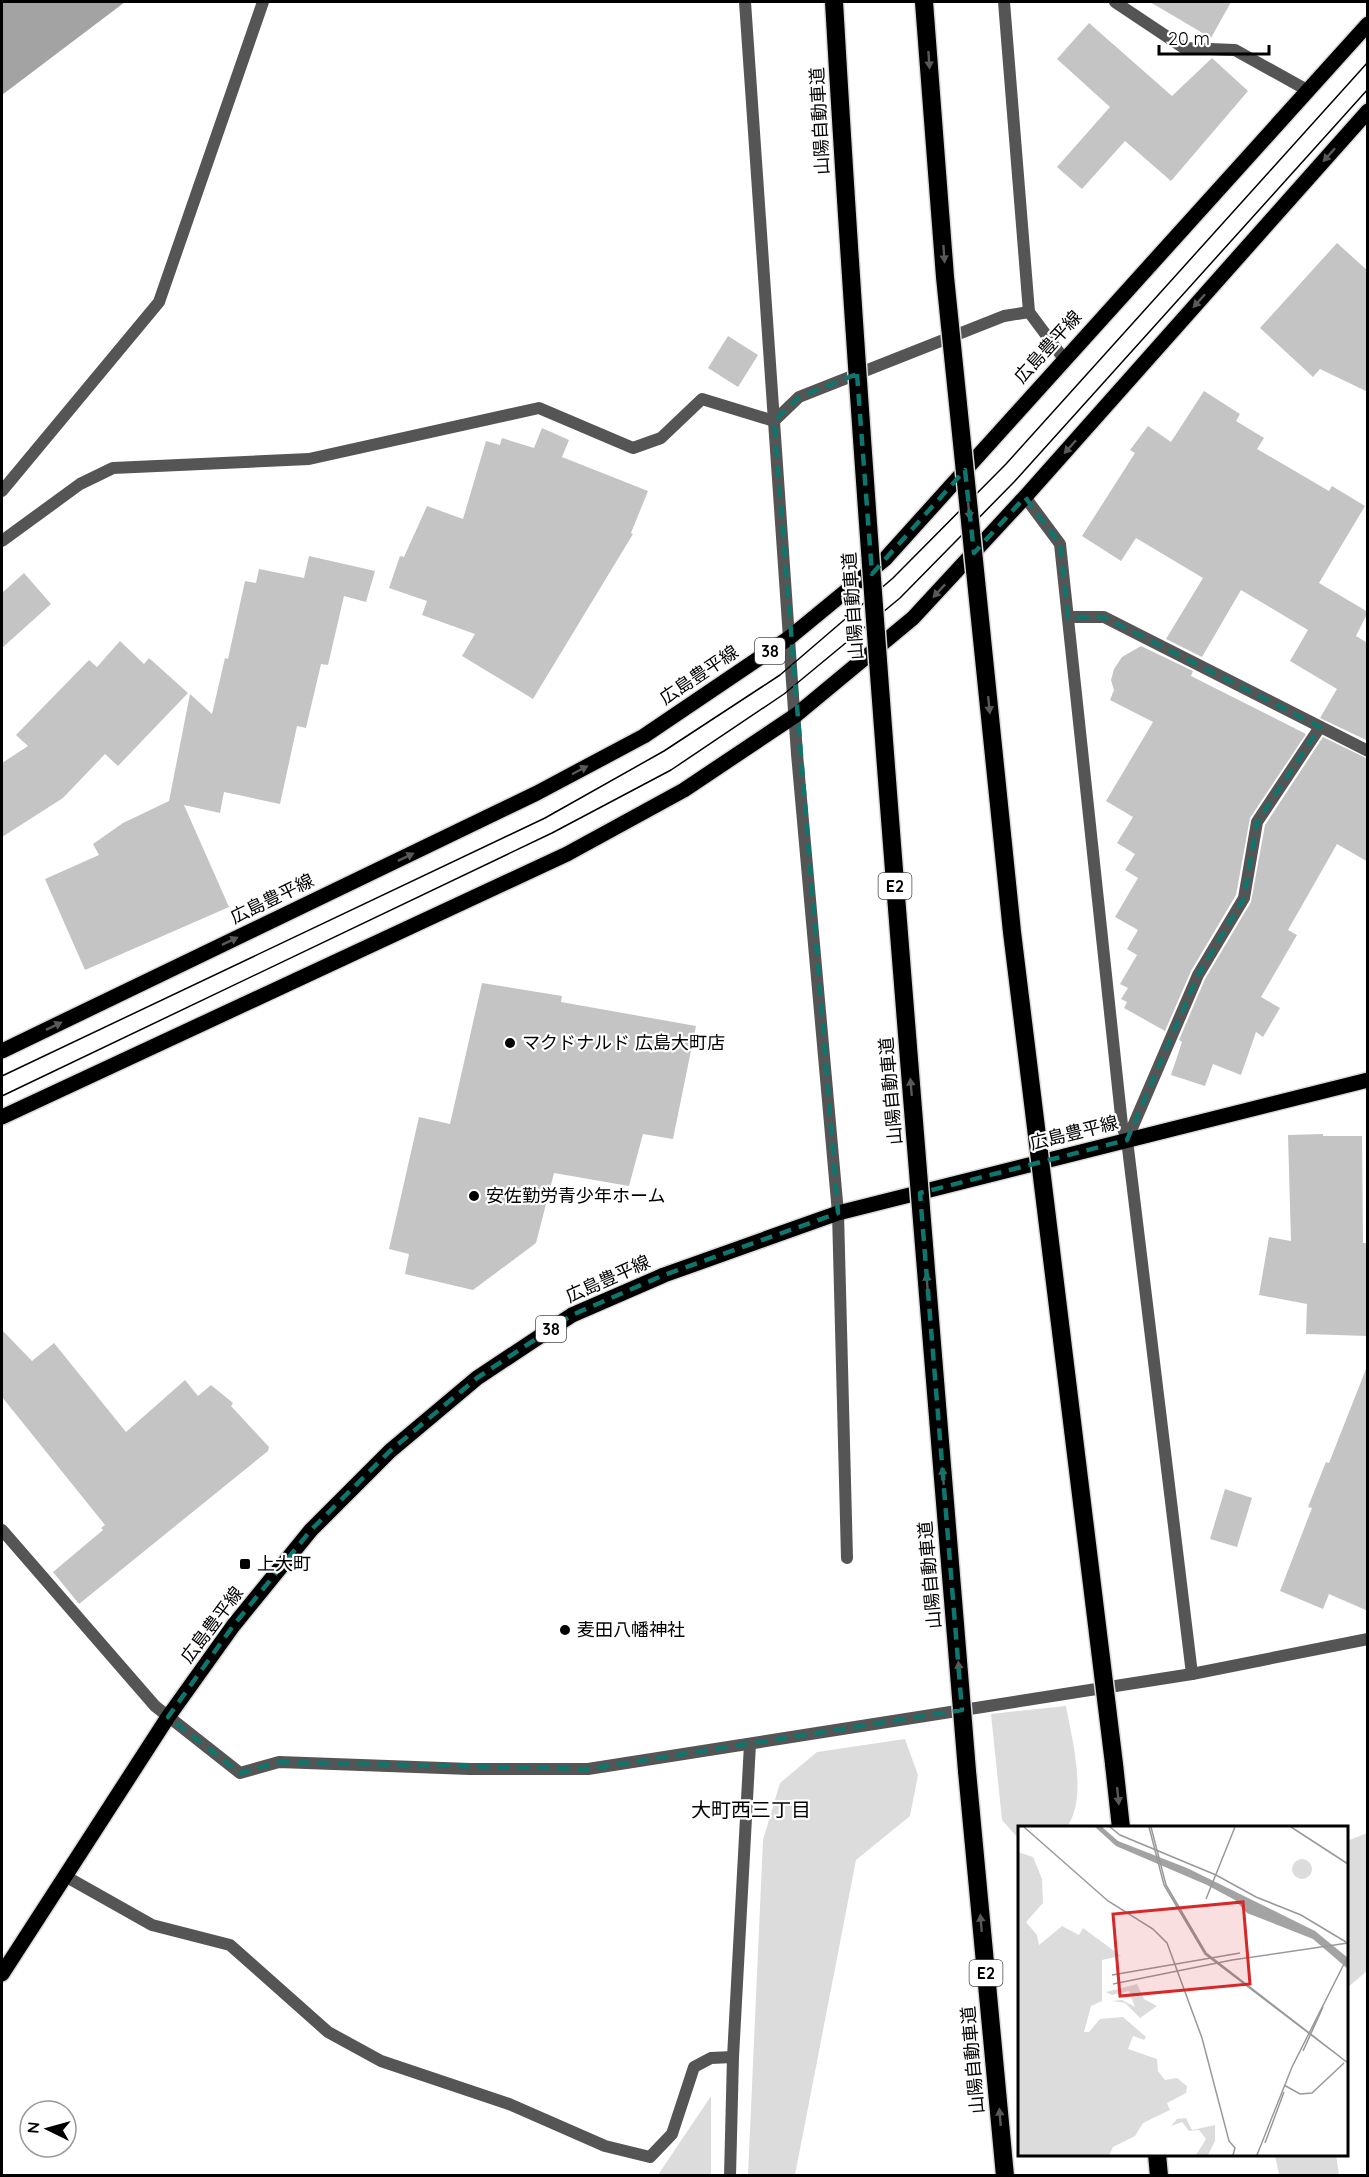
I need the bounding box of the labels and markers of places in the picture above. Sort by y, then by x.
place label: マクドナルド 広島大町店 [522,1031,725,1054]
marker: マクドナルド 広島大町店 [503,1036,517,1050]
place label: 安佐勤労青少年ホーム [486,1184,665,1207]
marker: 安佐勤労青少年ホーム [467,1189,481,1203]
place label: 上大町 [257,1552,311,1575]
marker: 上大町 [238,1557,252,1571]
place label: 麦田八幡神社 [577,1618,685,1641]
marker: 麦田八幡神社 [558,1623,572,1637]

